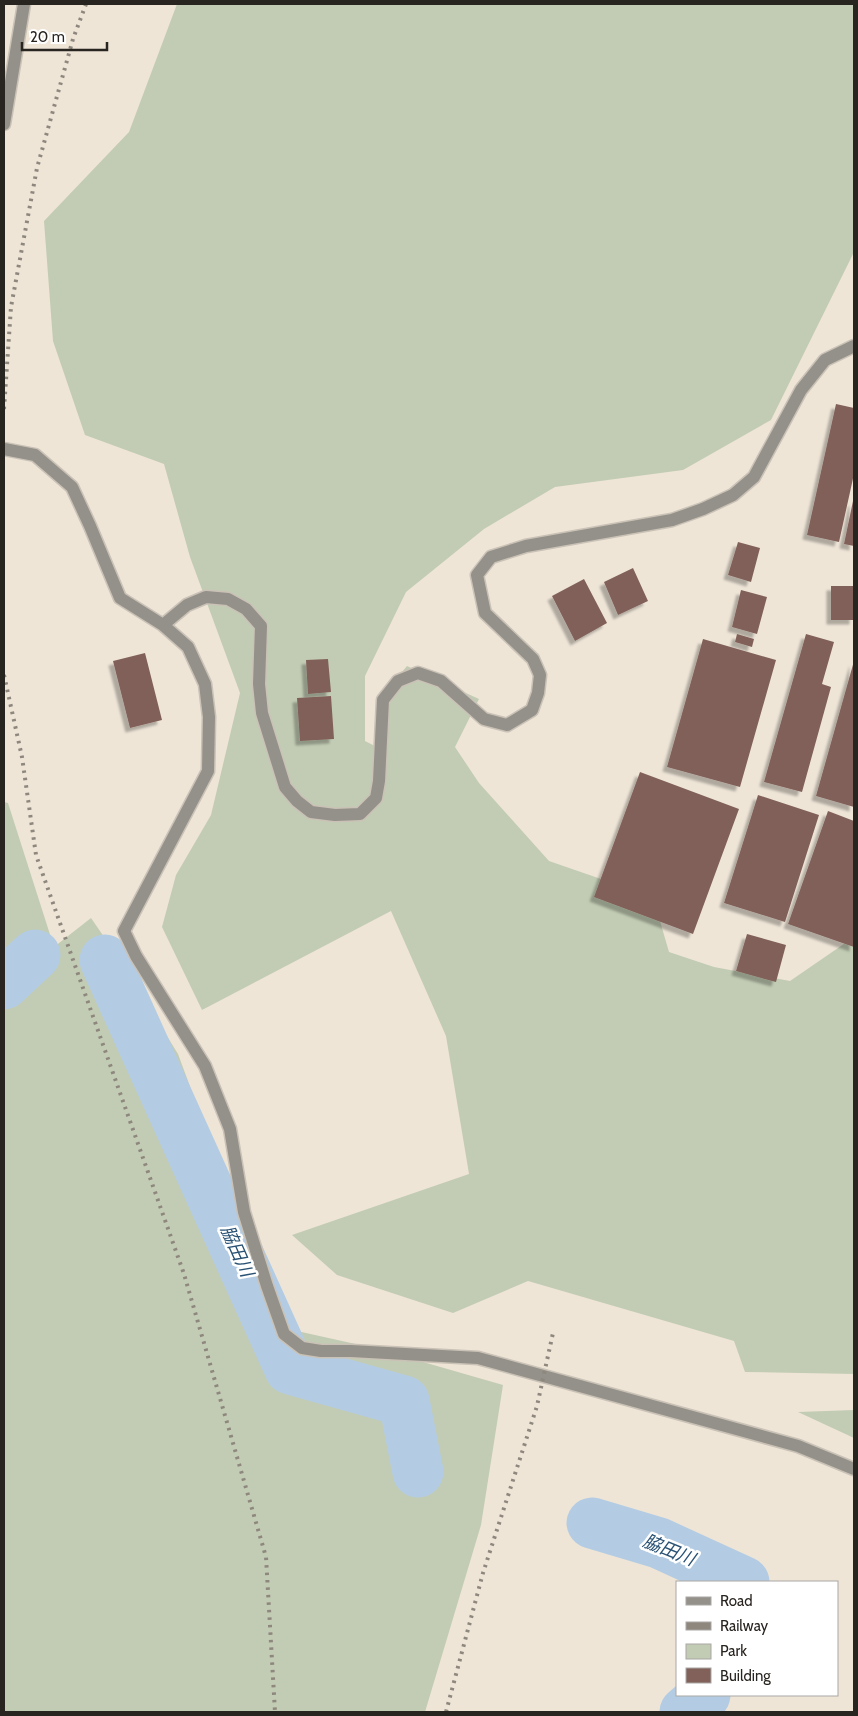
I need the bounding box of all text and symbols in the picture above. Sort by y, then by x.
scale bar [22,20,108,52]
text: 20 m [30,28,65,46]
water label: 脇田川 [216,1222,259,1282]
water label: 脇田川 [640,1530,700,1571]
legend [676,1581,838,1696]
text: Road [720,1592,753,1610]
text: Railway [720,1617,769,1635]
text: Park [720,1642,747,1660]
text: Building [720,1667,771,1685]

